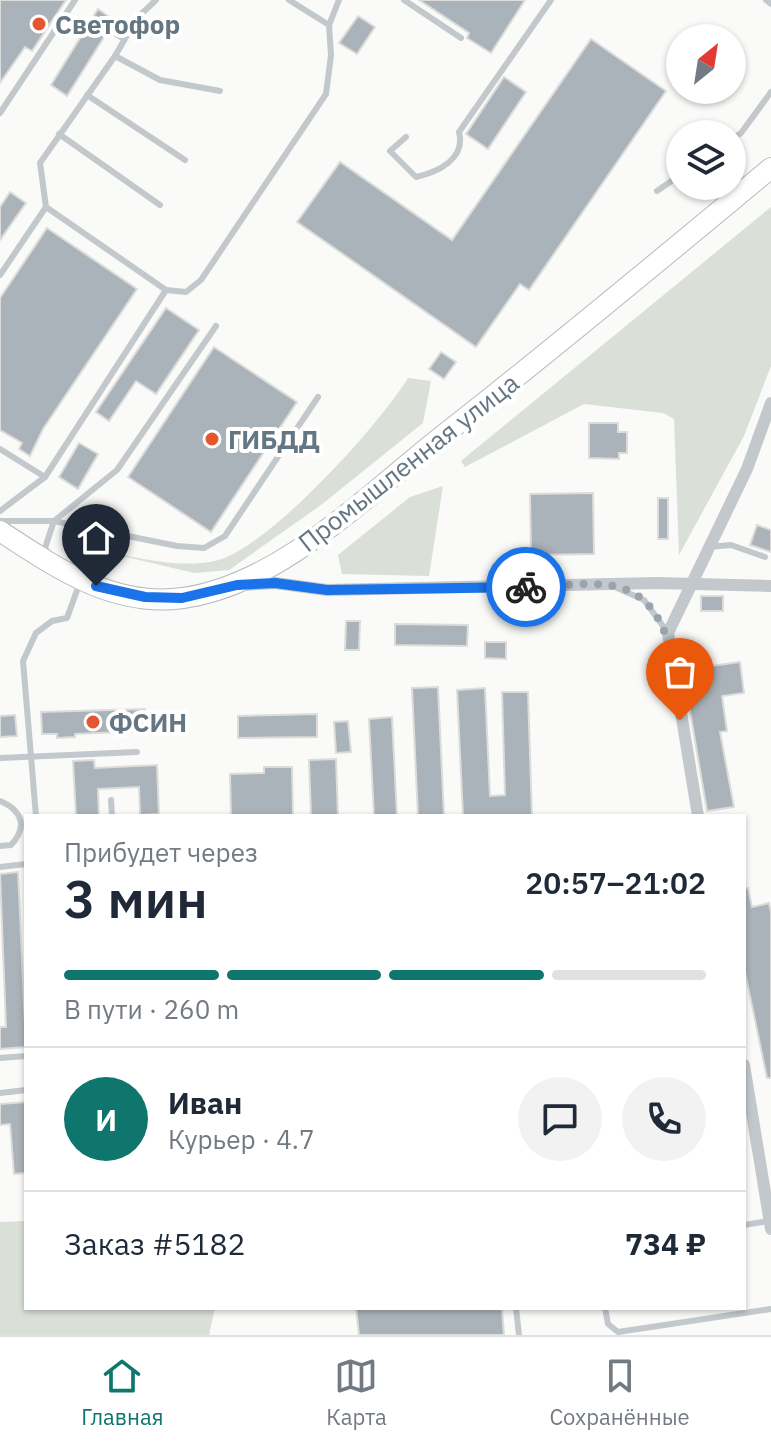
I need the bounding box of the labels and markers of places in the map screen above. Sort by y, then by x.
place label: Светофор [55,7,180,41]
marker: Светофор [30,15,48,33]
place label: ГИБДД [228,422,320,456]
marker: ГИБДД [203,430,221,448]
pin [62,504,130,586]
pin [646,638,714,720]
place label: ФСИН [109,705,187,739]
marker: ФСИН [84,713,102,731]

